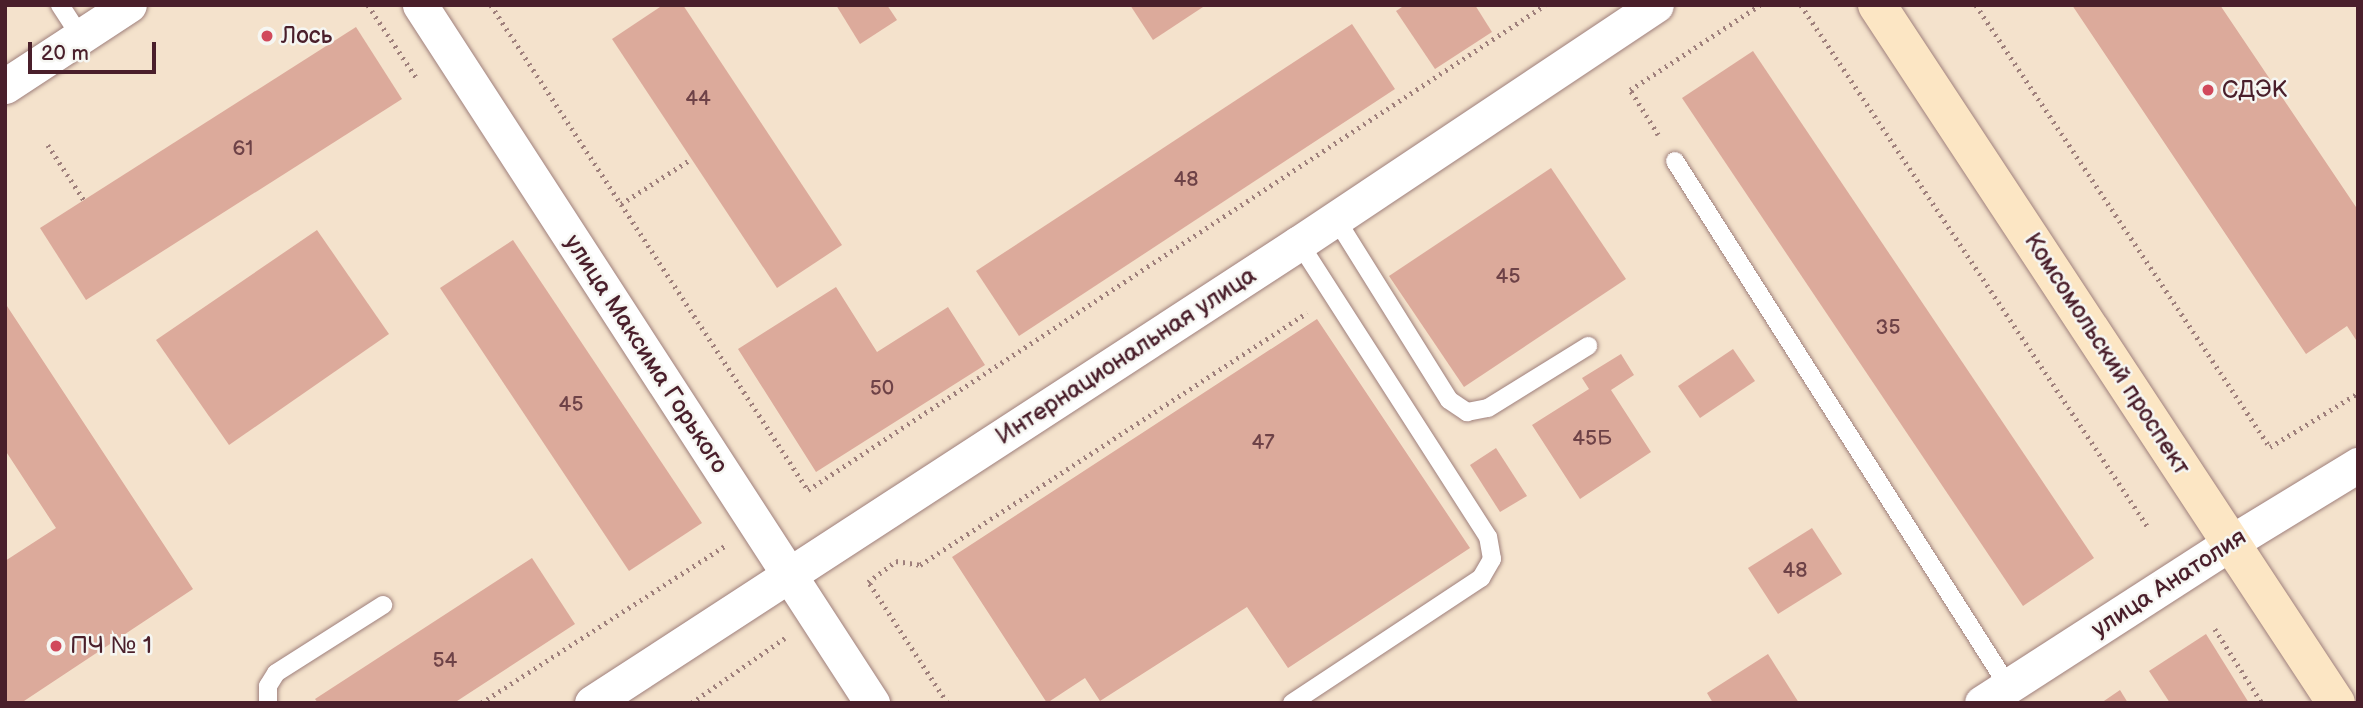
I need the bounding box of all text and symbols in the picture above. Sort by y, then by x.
place label: Лось [281,22,332,50]
scale bar [32,28,159,72]
marker: Лось [259,28,275,44]
text: 20 m [41,41,89,66]
place label: СДЭК [2222,76,2287,104]
marker: СДЭК [2200,82,2216,98]
house number: 44 [685,86,711,112]
house number: 61 [233,136,253,162]
house number: 48 [1173,167,1199,193]
street label: Комсомольский проспект [2018,228,2196,480]
street label: улица Максима Горького [558,229,734,479]
street label: Интернациональная улица [990,261,1262,451]
house number: 45 [1496,264,1520,290]
house number: 35 [1876,315,1900,341]
house number: 50 [870,376,894,402]
house number: 45 [559,392,583,418]
house number: 45Б [1572,426,1612,452]
house number: 47 [1251,430,1275,456]
street label: улица Анатолия [2086,522,2252,644]
house number: 48 [1782,558,1808,584]
place label: ПЧ № 1 [70,632,152,660]
marker: ПЧ № 1 [48,638,64,654]
house number: 54 [433,648,457,674]

